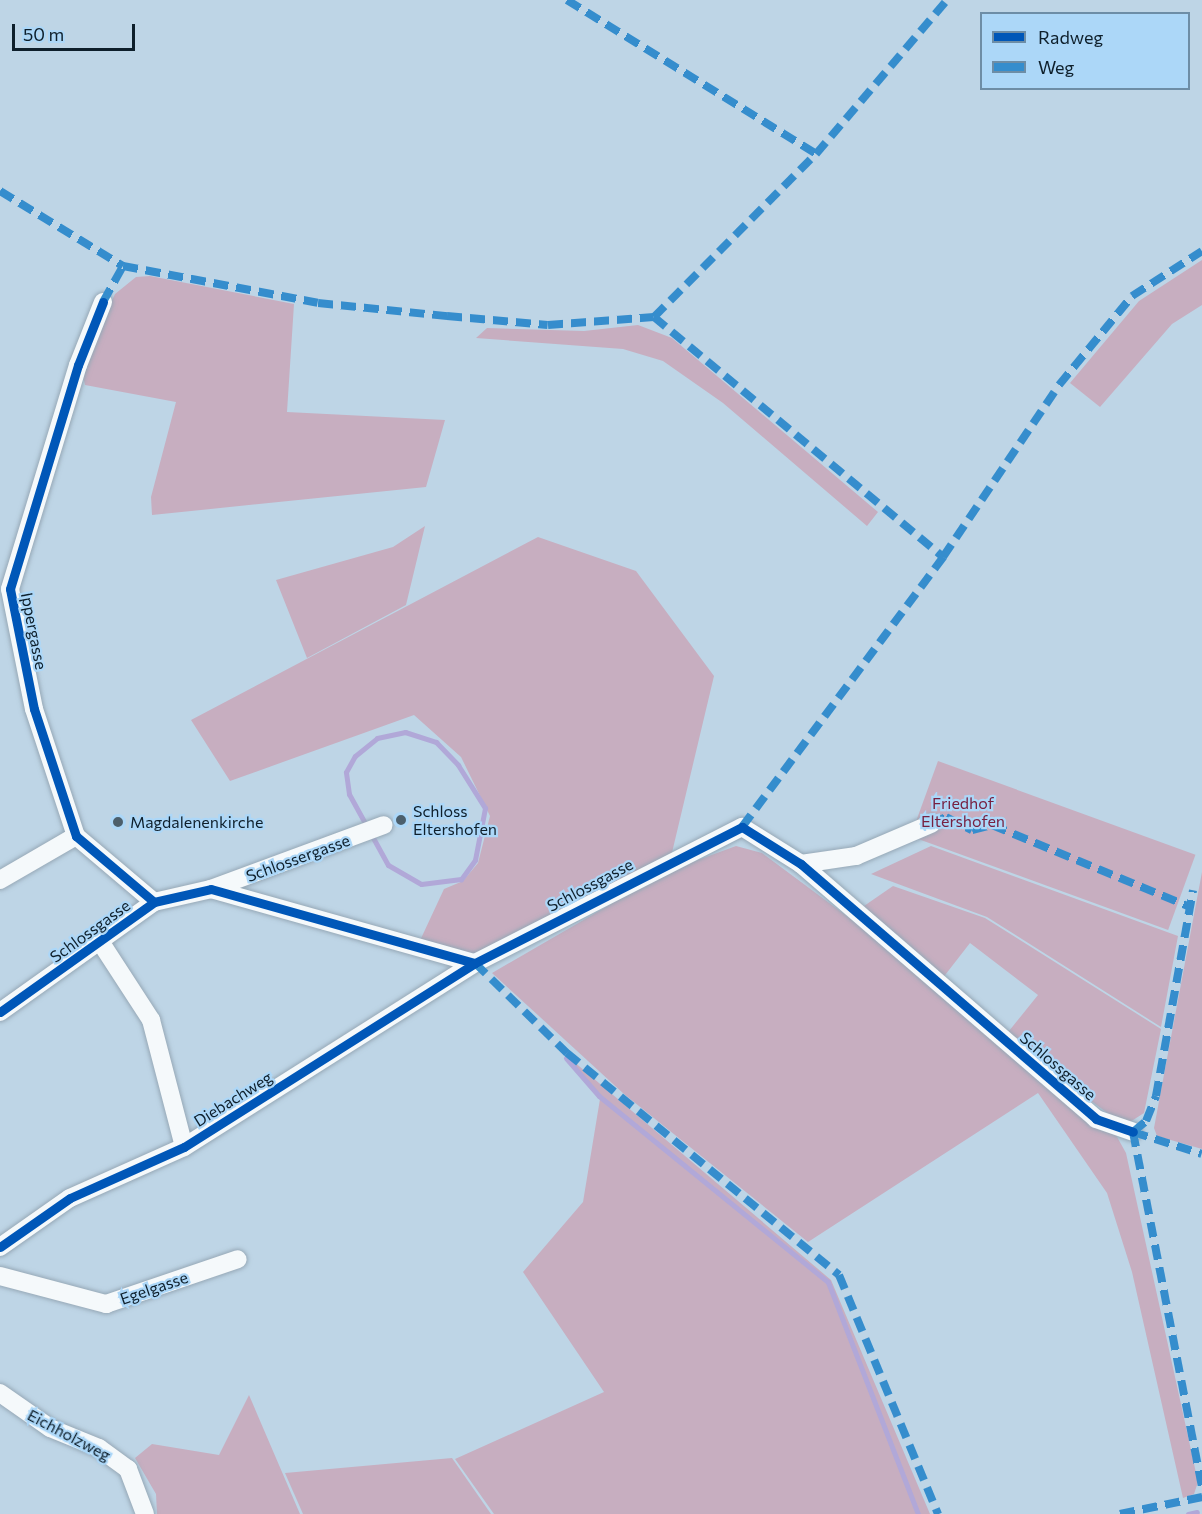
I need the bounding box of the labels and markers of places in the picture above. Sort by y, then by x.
place label: Schloss Eltershofen [413,801,497,839]
place label: Magdalenenkirche [130,812,263,832]
marker: Schloss Eltershofen [394,813,408,827]
marker: Magdalenenkirche [111,815,125,829]

